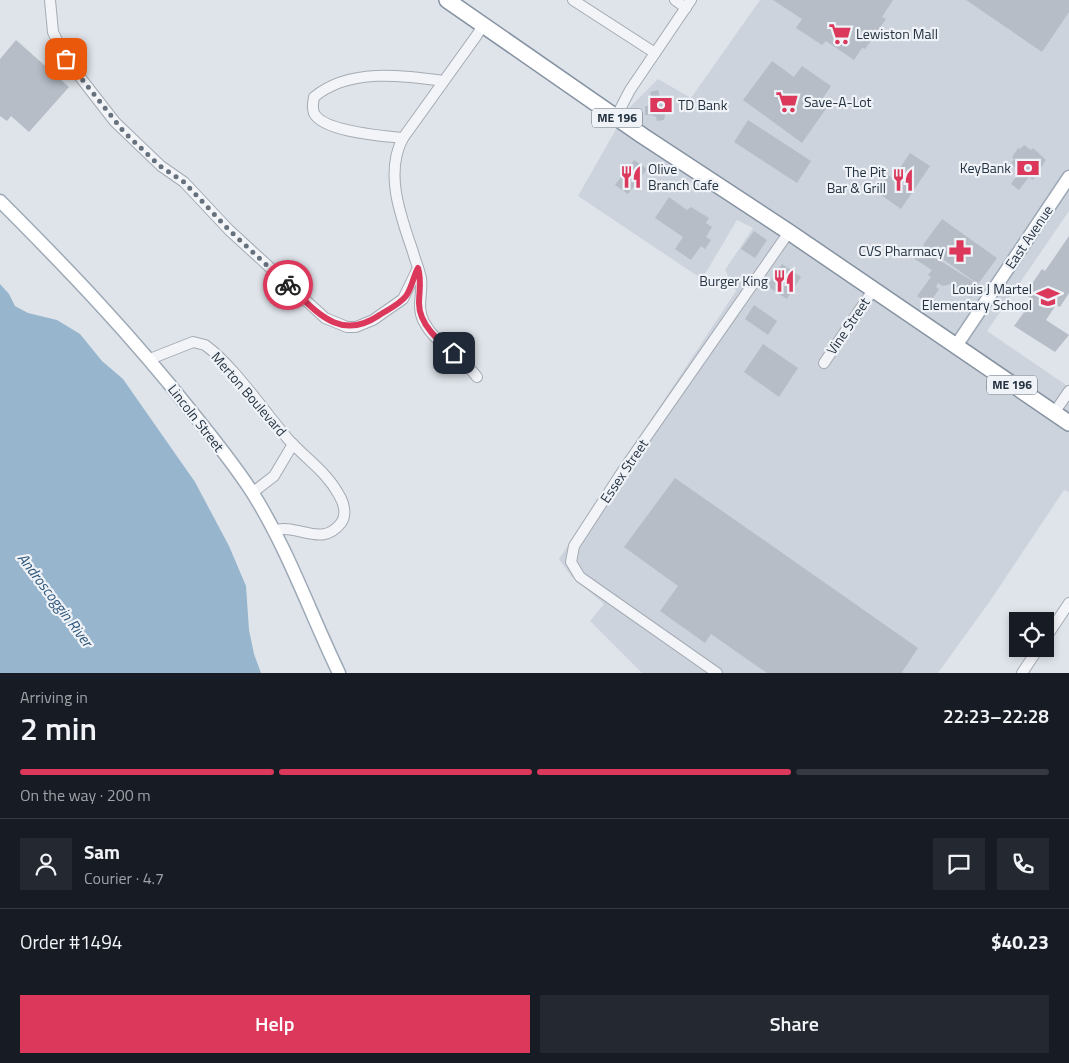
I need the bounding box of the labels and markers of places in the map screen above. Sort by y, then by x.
supermarket icon: Lewiston Mall [827,21,853,47]
place label: Lewiston Mall [856,23,938,44]
pin [45,38,87,80]
supermarket icon: Save-A-Lot [774,89,800,115]
place label: Save-A-Lot [804,91,872,112]
bank icon: TD Bank [648,92,674,118]
place label: TD Bank [678,94,728,115]
bank icon: KeyBank [1015,155,1041,181]
place label: KeyBank [960,157,1011,178]
place label: Olive Branch Cafe [648,158,719,195]
place label: The Pit Bar & Grill [827,161,886,198]
restaurant icon: Olive Branch Cafe [618,164,644,190]
restaurant icon: The Pit Bar & Grill [890,167,916,193]
pharmacy icon: CVS Pharmacy [947,238,973,264]
place label: CVS Pharmacy [858,240,944,261]
restaurant icon: Burger King [771,268,797,294]
place label: Burger King [699,270,768,291]
place label: Louis J Martel Elementary School [922,278,1032,315]
school or university icon: Louis J Martel Elementary School [1035,284,1061,310]
pin [433,332,475,374]

